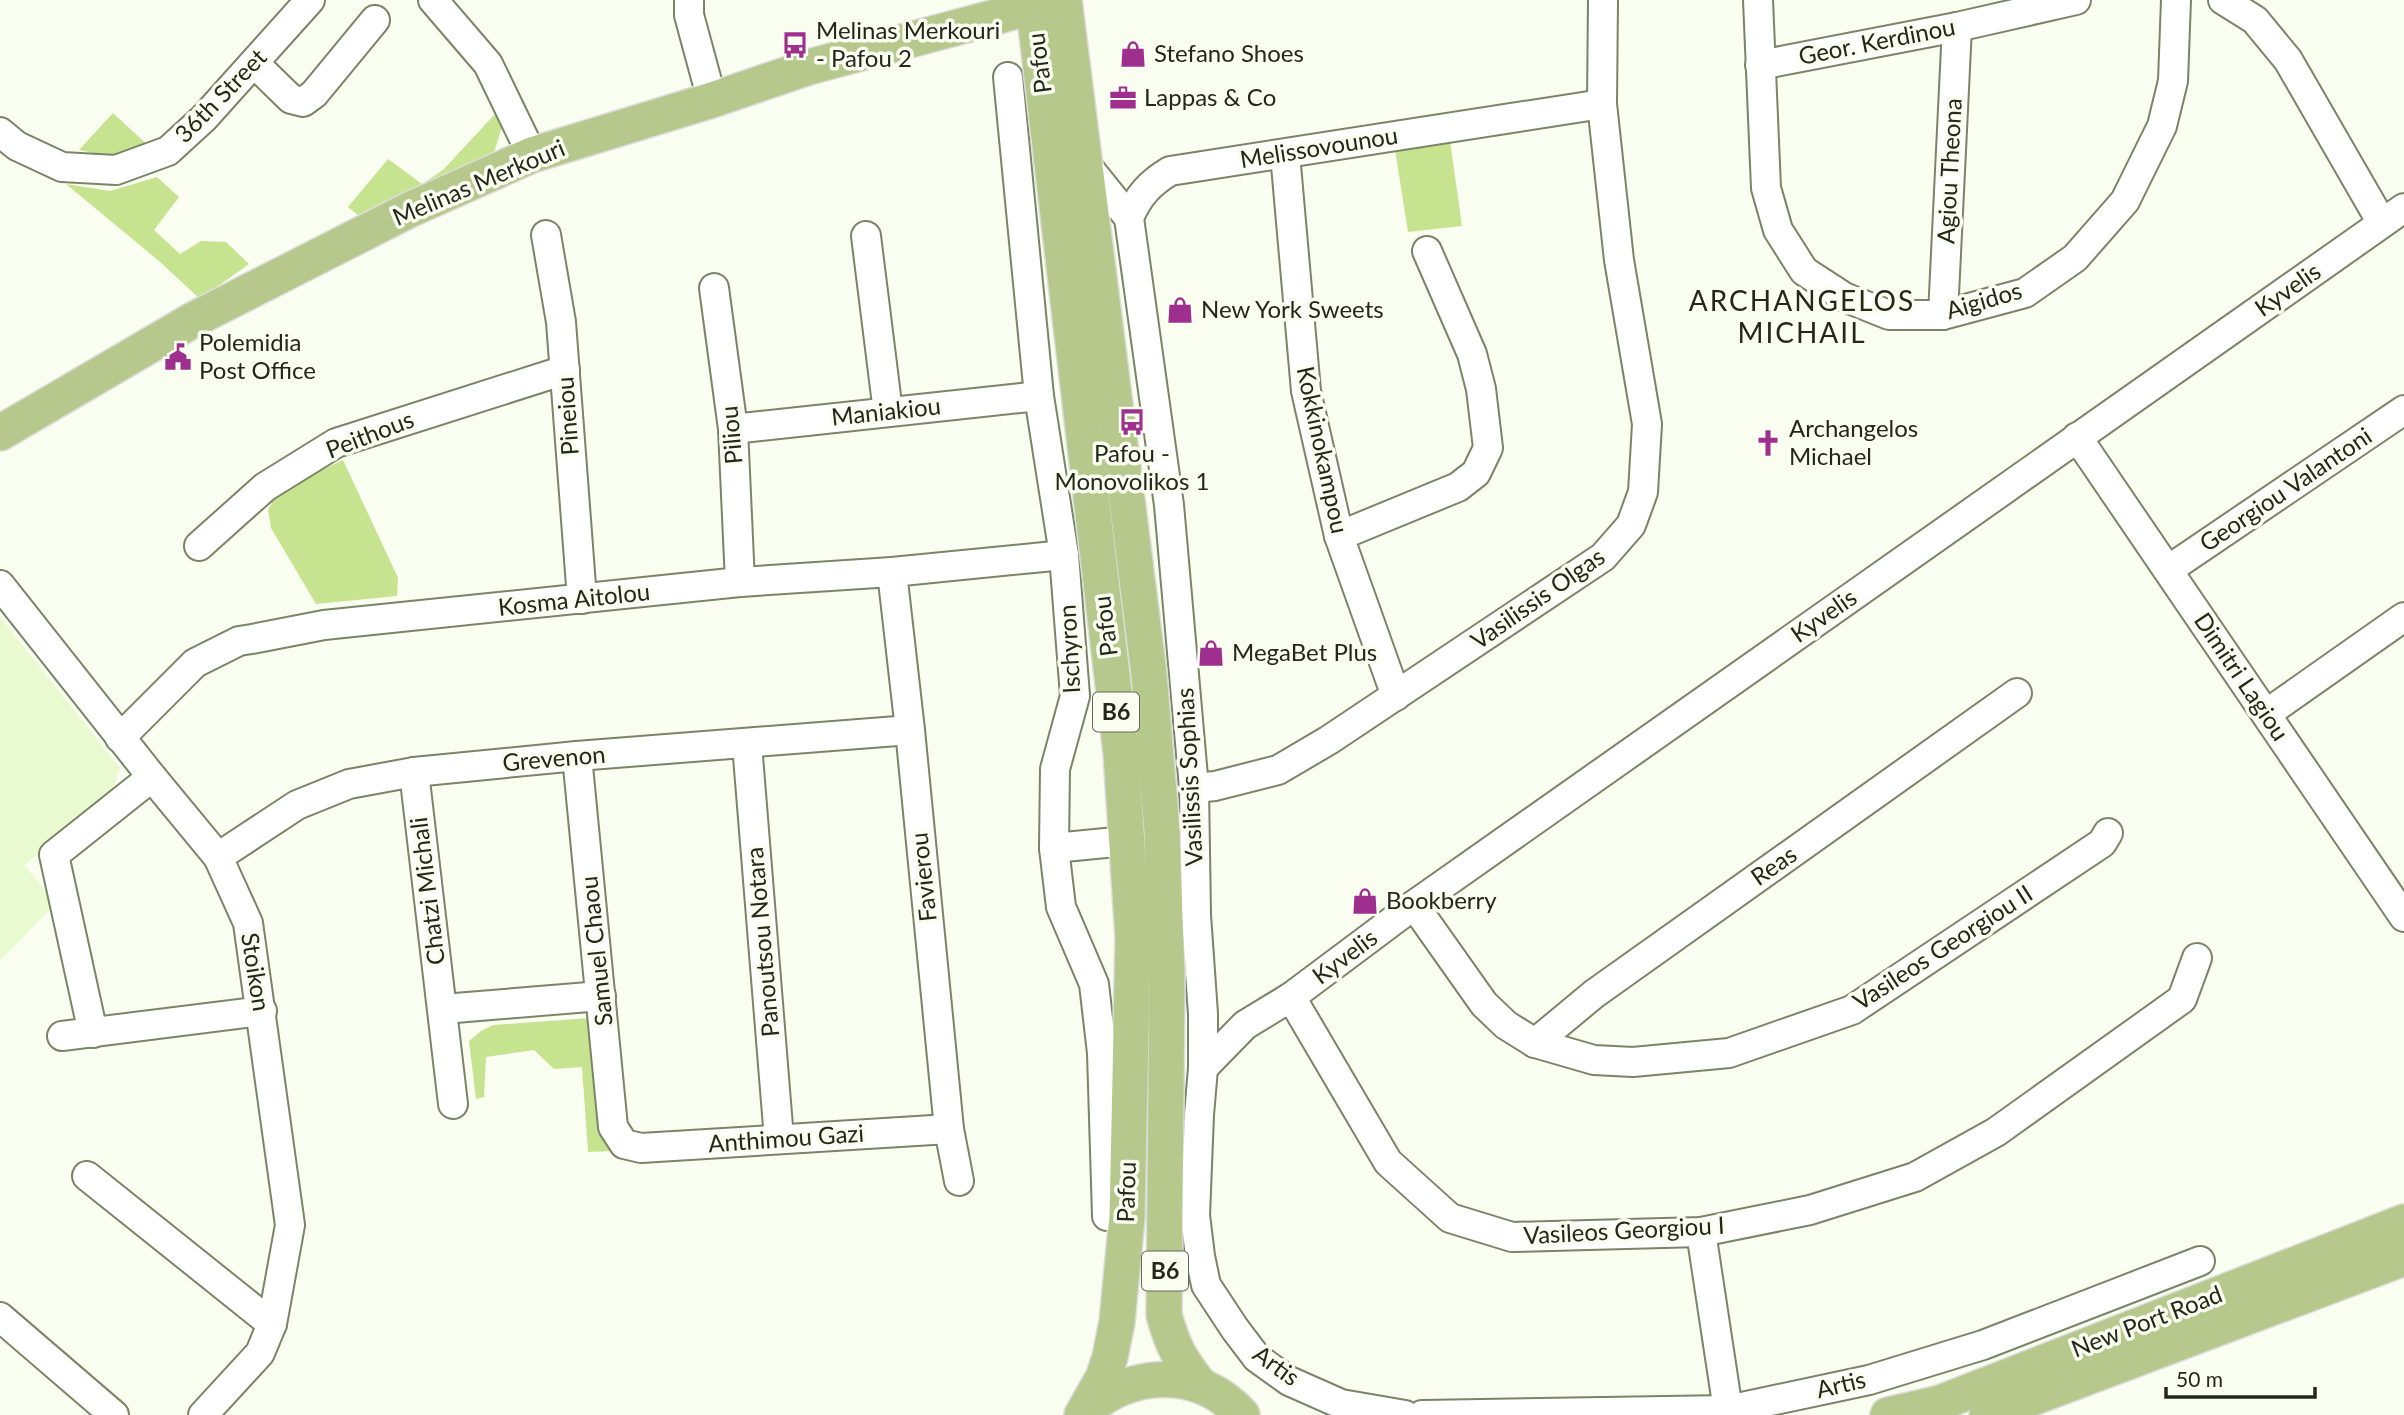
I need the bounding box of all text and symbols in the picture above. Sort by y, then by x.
street label: Geor. Kerdinou [1796,11,1957,70]
place label: Melinas Merkouri - Pafou 2 [816,15,1000,72]
bus stop icon: Melinas Merkouri - Pafou 2 [780,30,810,60]
street label: Pafou [1020,31,1057,95]
place label: Stefano Shoes [1154,38,1304,67]
shop icon: Stefano Shoes [1118,39,1148,69]
street label: 36th Street [168,42,272,148]
place label: Lappas & Co [1144,82,1276,111]
office icon: Lappas & Co [1108,83,1138,113]
street label: Agiou Theona [1930,97,1967,245]
street label: Melissovounou [1238,120,1400,173]
street label: Melinas Merkouri [388,132,569,231]
street label: Kyvelis [2249,256,2326,322]
street label: Aigidos [1942,275,2025,324]
district label: ARCHANGELOS MICHAIL [1689,283,1915,349]
place label: New York Sweets [1201,294,1384,323]
shop icon: New York Sweets [1165,295,1195,325]
place label: Polemidia Post Office [199,327,316,384]
public building icon: Polemidia Post Office [163,342,193,372]
street label: Kokkinokampou [1292,364,1355,536]
street label: Pineiou [549,376,584,456]
street label: Maniakiou [830,390,942,431]
street label: Peithous [322,404,417,464]
street label: Piliou [714,405,748,466]
bus stop icon: Pafou - Monovolikos 1 [1117,407,1147,437]
place label: Archangelos Michael [1789,413,1918,470]
street label: Georgiou Valantoni [2194,420,2377,557]
church icon: Archangelos Michael [1753,428,1783,458]
place label: Pafou - Monovolikos 1 [1055,438,1209,495]
street label: Vasilissis Olgas [1465,541,1610,655]
street label: Kosma Aitolou [496,576,651,621]
street label: Kyvelis [1785,582,1862,648]
street label: Pafou [1086,594,1123,658]
street label: Ischyron [1052,604,1085,694]
street label: Dimitri Lagiou [2189,607,2296,746]
place label: MegaBet Plus [1232,637,1377,666]
shop icon: MegaBet Plus [1196,638,1226,668]
street label: Vasilissis Sophias [1169,687,1208,867]
road number: B6 [1093,692,1139,732]
street label: Grevenon [501,739,606,776]
street label: Chatzi Michali [403,816,450,967]
street label: Favierou [903,831,942,923]
street label: Reas [1745,839,1802,891]
street label: Panoutsou Notara [739,846,784,1038]
street label: Samuel Chaou [573,875,618,1028]
street label: Vasileos Georgiou II [1847,878,2037,1016]
place label: Bookberry [1386,885,1497,914]
shop icon: Bookberry [1350,886,1380,916]
street label: Kyvelis [1306,922,1382,990]
street label: Stoikon [236,931,277,1013]
street label: Anthimou Gazi [707,1118,865,1157]
street label: Pafou [1110,1161,1141,1223]
street label: Vasileos Georgiou I [1523,1210,1725,1249]
road number: B6 [1142,1252,1188,1290]
street label: New Port Road [2067,1279,2226,1363]
street label: Artis [1248,1338,1306,1391]
scale bar [2166,1356,2315,1400]
street label: Artis [1813,1364,1868,1403]
text: 50 m [2176,1366,2223,1391]

